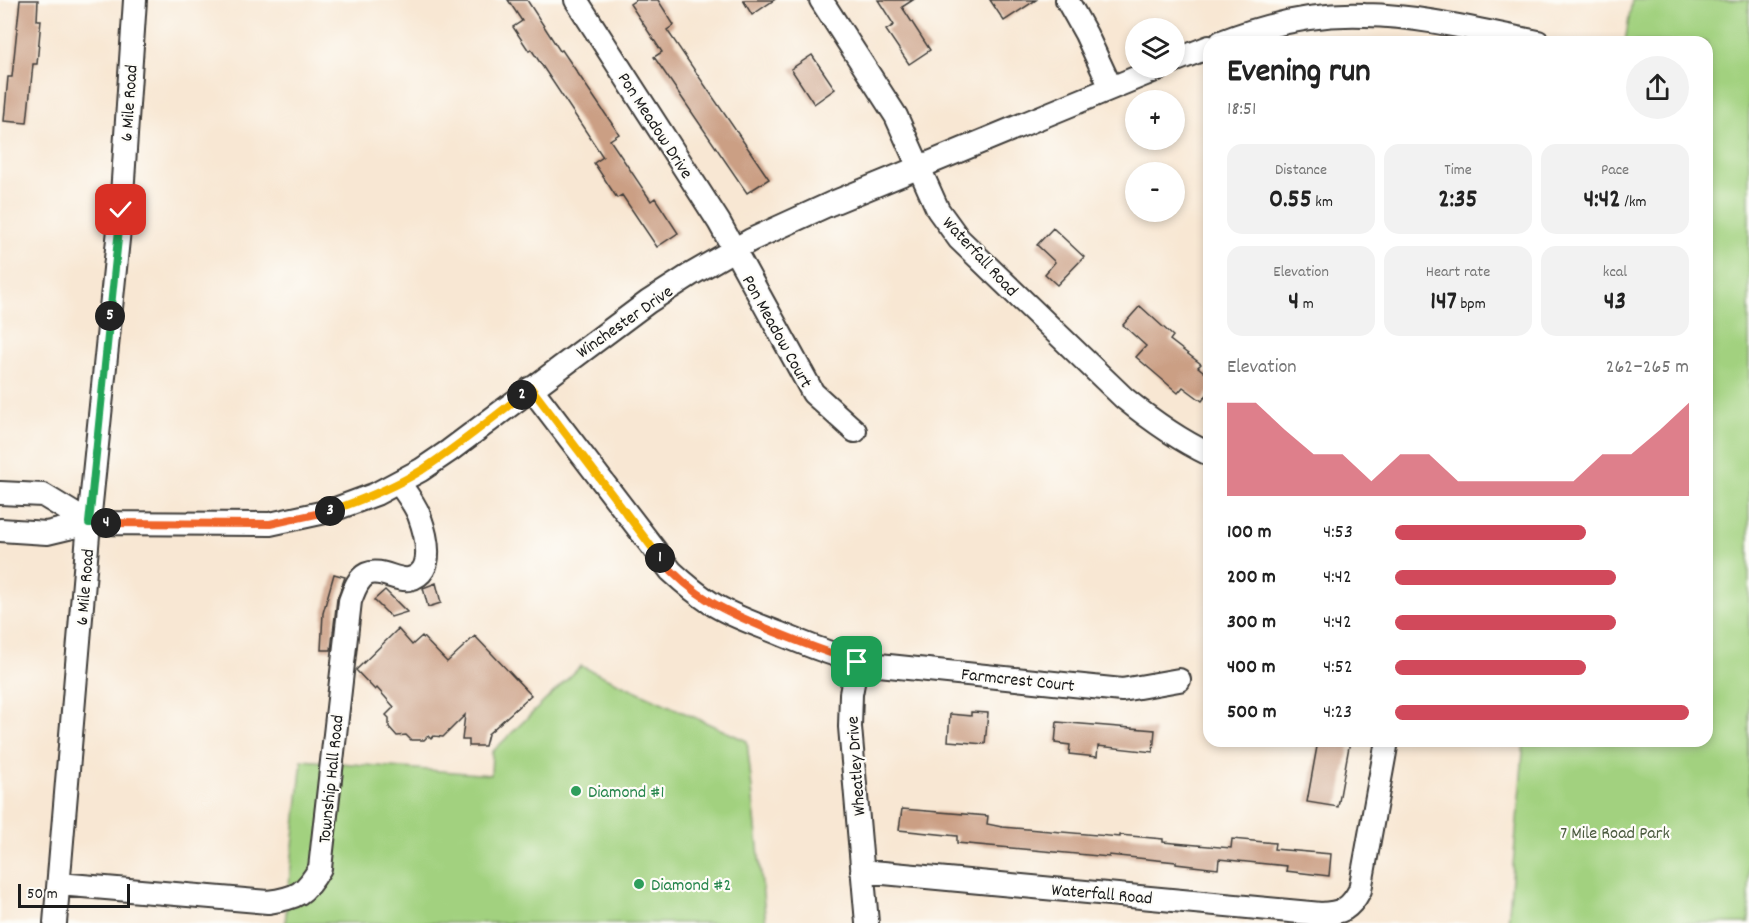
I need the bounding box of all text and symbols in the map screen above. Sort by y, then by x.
map controls [1125,18,1185,222]
button: layers [1125,18,1185,78]
text: Evening run [1227,50,1371,97]
button: share [1626,56,1689,119]
street label: 6 Mile Road [115,64,146,142]
street label: Pon Meadow Drive [610,68,698,185]
button: + [1125,90,1185,150]
text: 18:51 [1227,96,1256,124]
text: Distance [1275,159,1327,182]
text: Time [1444,159,1472,182]
text: Pace [1601,159,1629,182]
button: − [1125,162,1185,222]
text: 0.55 [1269,182,1312,219]
text: 2:35 [1438,182,1478,219]
text: 4:42 [1583,182,1621,219]
pin [95,184,146,235]
text: km [1312,191,1333,214]
text: /km [1621,191,1647,214]
icon: check [104,193,137,226]
street label: Waterfall Road [936,212,1023,303]
text: Elevation [1273,261,1329,284]
text: Heart rate [1426,261,1490,284]
text: kcal [1603,261,1627,284]
street label: Pon Meadow Court [734,271,817,394]
street label: Winchester Drive [572,280,679,366]
text: 4 [1288,284,1299,321]
text: 147 [1430,284,1457,321]
text: 43 [1604,284,1626,321]
text: m [1299,293,1314,316]
text: bpm [1457,293,1486,316]
pin: 5 [95,301,125,331]
text: 5 [106,304,114,327]
text: Elevation [1227,354,1297,382]
text: 262–265 m [1606,354,1689,382]
pin: 2 [507,380,537,410]
text: 2 [519,383,526,406]
pin: 3 [315,496,345,526]
text: 3 [326,499,334,522]
pin: 4 [91,508,121,538]
text: 4 [103,511,109,534]
text: 100 m [1227,519,1272,547]
text: 4:53 [1323,519,1353,547]
pin: 1 [645,543,675,573]
text: 1 [658,546,662,569]
street label: 6 Mile Road [71,548,102,627]
text: 200 m [1227,564,1276,592]
text: 4:42 [1323,564,1352,592]
text: 300 m [1227,609,1276,637]
text: 4:42 [1323,609,1352,637]
pin [831,636,882,687]
icon: arrive [840,645,873,678]
text: 400 m [1227,654,1275,682]
text: 4:52 [1323,654,1353,682]
street label: Farmcrest Court [960,663,1076,700]
text: 500 m [1227,699,1276,727]
text: 4:23 [1323,699,1352,727]
street label: Township Hall Road [313,714,352,845]
street label: Wheatley Drive [842,715,873,817]
place label: Diamond #1 [588,781,665,806]
marker: Diamond #1 [569,784,583,798]
park label: 7 Mile Road Park [1560,822,1670,847]
place label: Diamond #2 [651,874,731,899]
marker: Diamond #2 [632,877,646,891]
street label: Waterfall Road [1050,879,1153,912]
scale bar [18,881,130,908]
text: 50 m [27,883,58,906]

